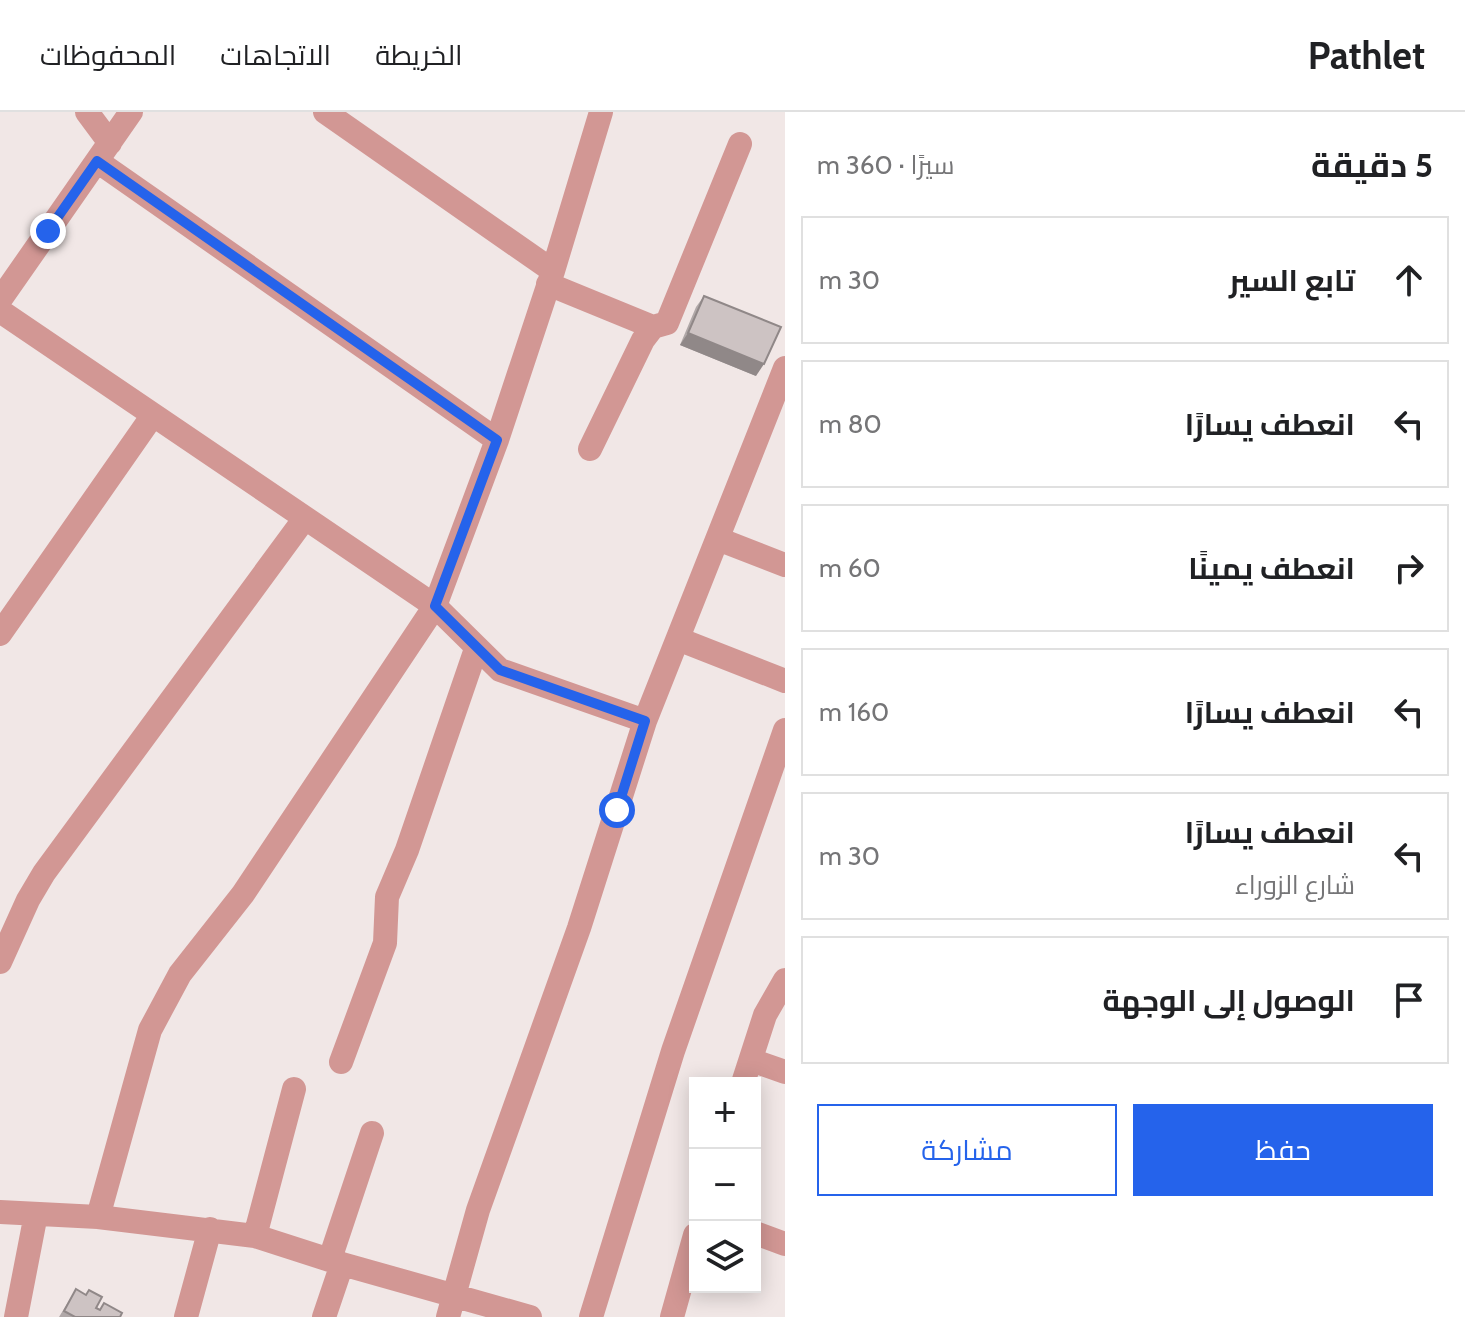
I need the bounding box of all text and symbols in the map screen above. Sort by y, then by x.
text: Pathlet [1308,32,1425,79]
text: المحفوظات [40,38,176,72]
text: الاتجاهات [220,38,331,72]
text: الخريطة [375,38,463,72]
text: 5 دقيقة [1311,144,1433,186]
text: سيرًا · 360 m [817,149,954,181]
route end [30,213,66,249]
icon: ahead [1387,258,1431,302]
text: تابع السير [1229,262,1355,299]
text: 30 m [819,264,880,296]
icon: left [1387,402,1431,446]
text: انعطف يسارًا [1185,406,1355,443]
text: 80 m [819,408,882,440]
icon: right [1387,546,1431,590]
text: انعطف يمينًا [1188,550,1355,587]
text: 60 m [819,552,881,584]
icon: left [1387,690,1431,734]
text: انعطف يسارًا [1185,694,1355,731]
text: 160 m [819,696,889,728]
route start [599,792,635,828]
text: انعطف يسارًا [1185,814,1355,851]
icon: left [1387,834,1431,878]
text: 30 m [819,840,880,872]
text: شارع الزوراء [1235,869,1355,901]
icon: arrive [1387,978,1431,1022]
text: الوصول إلى الوجهة [1102,982,1355,1019]
map controls [689,1077,761,1293]
button: + [689,1077,761,1149]
button: مشاركة [817,1104,1117,1196]
button: حفظ [1133,1104,1433,1196]
button: − [689,1149,761,1221]
button: layers [689,1221,761,1293]

